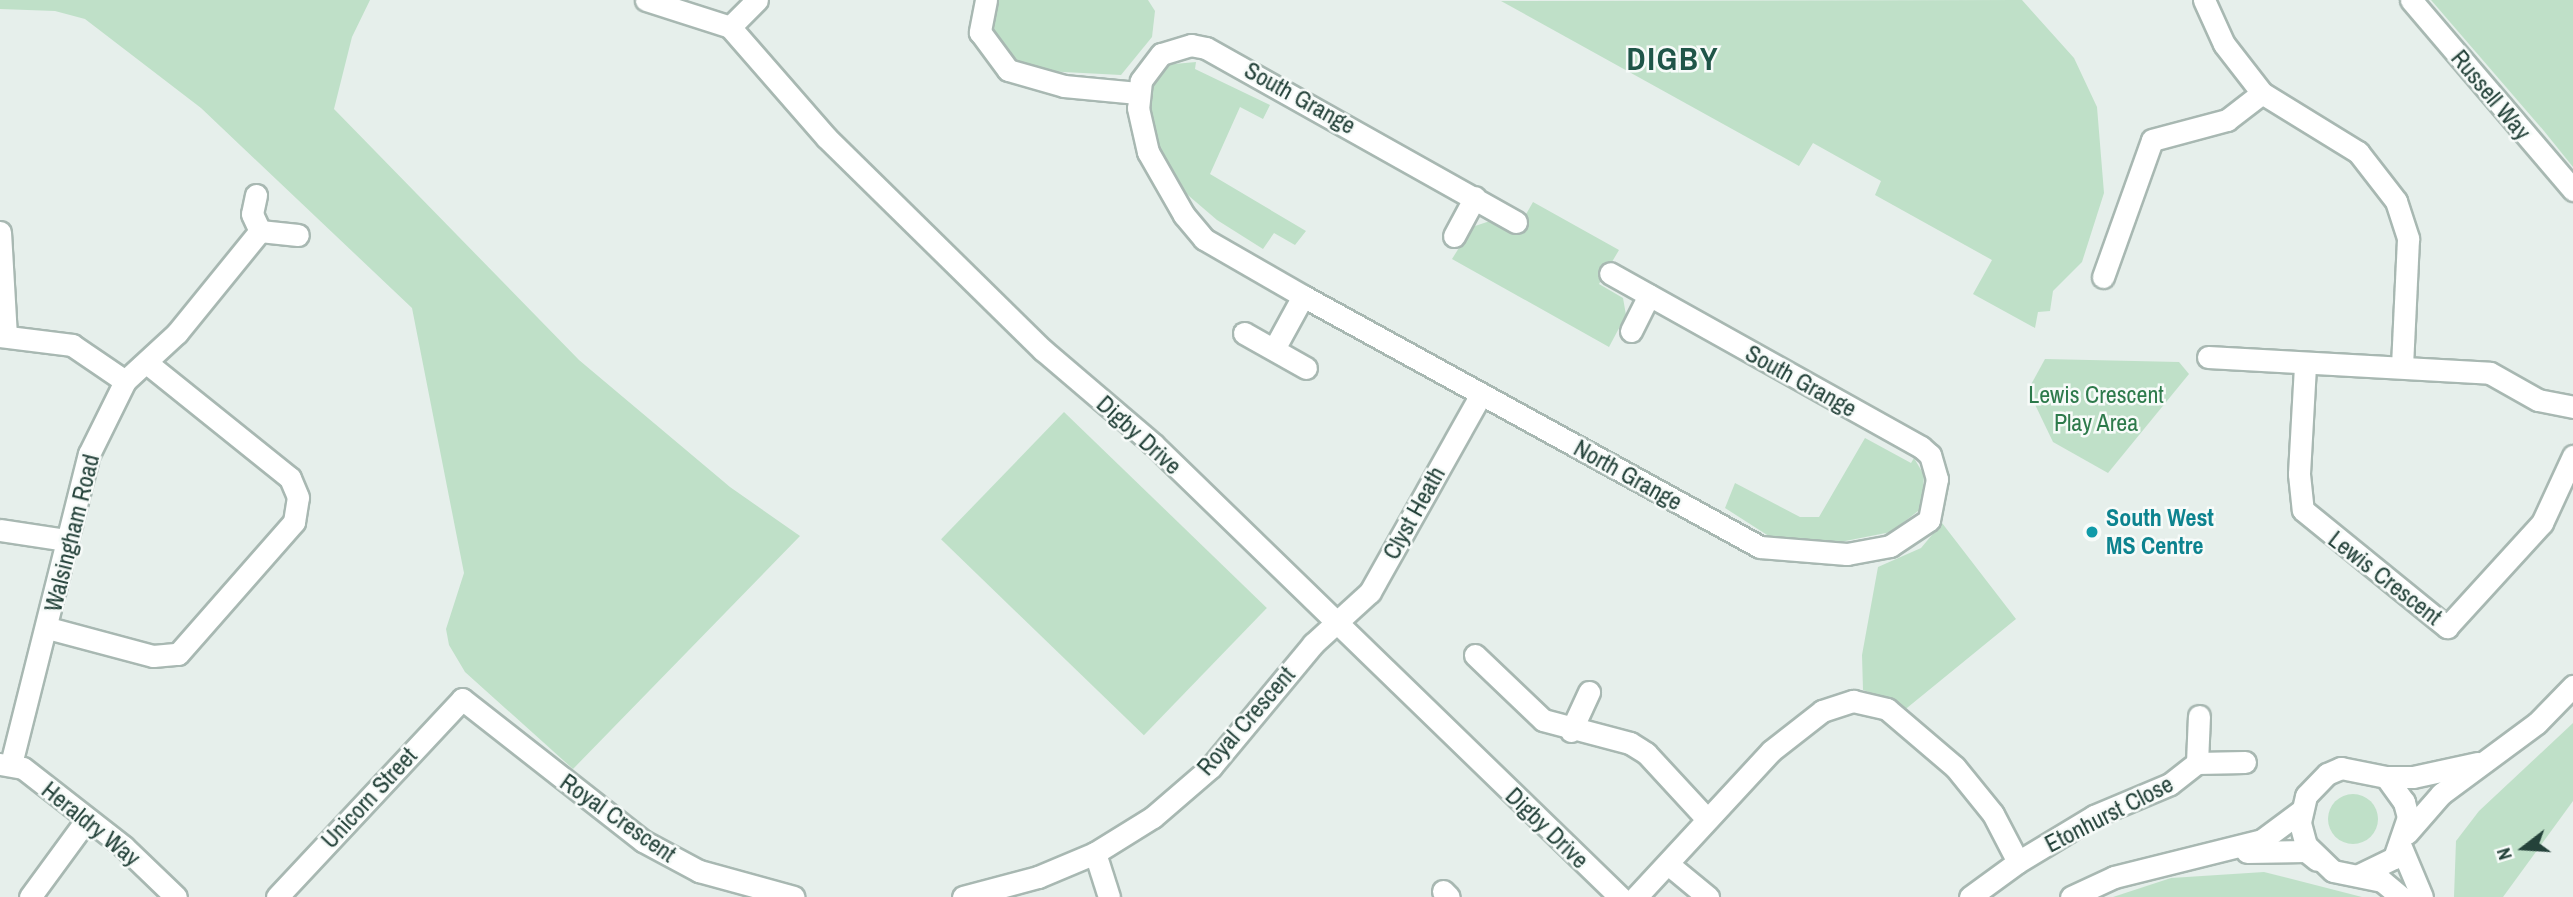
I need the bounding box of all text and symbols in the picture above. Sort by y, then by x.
district label: DIGBY [1627,40,1719,78]
street label: Russell Way [2445,44,2537,146]
street label: South Grange [1239,56,1361,140]
street label: South Grange [1740,339,1862,423]
park label: Lewis Crescent Play Area [2028,381,2164,437]
street label: Digby Drive [1091,390,1187,480]
street label: North Grange [1569,434,1687,516]
street label: Walsingham Road [39,451,105,615]
street label: Clyst Heath [1377,462,1451,564]
place label: South West MS Centre [2106,504,2214,560]
marker: South West MS Centre [2084,524,2100,540]
street label: Lewis Crescent [2323,525,2447,631]
street label: Royal Crescent [1191,661,1301,781]
street label: Unicorn Street [315,742,423,854]
street label: Royal Crescent [555,768,681,868]
street label: Etonhurst Close [2040,769,2178,859]
street label: Heraldry Way [36,776,146,872]
street label: Digby Drive [1500,782,1594,874]
north arrow [2489,813,2559,883]
text: N [2490,845,2518,863]

